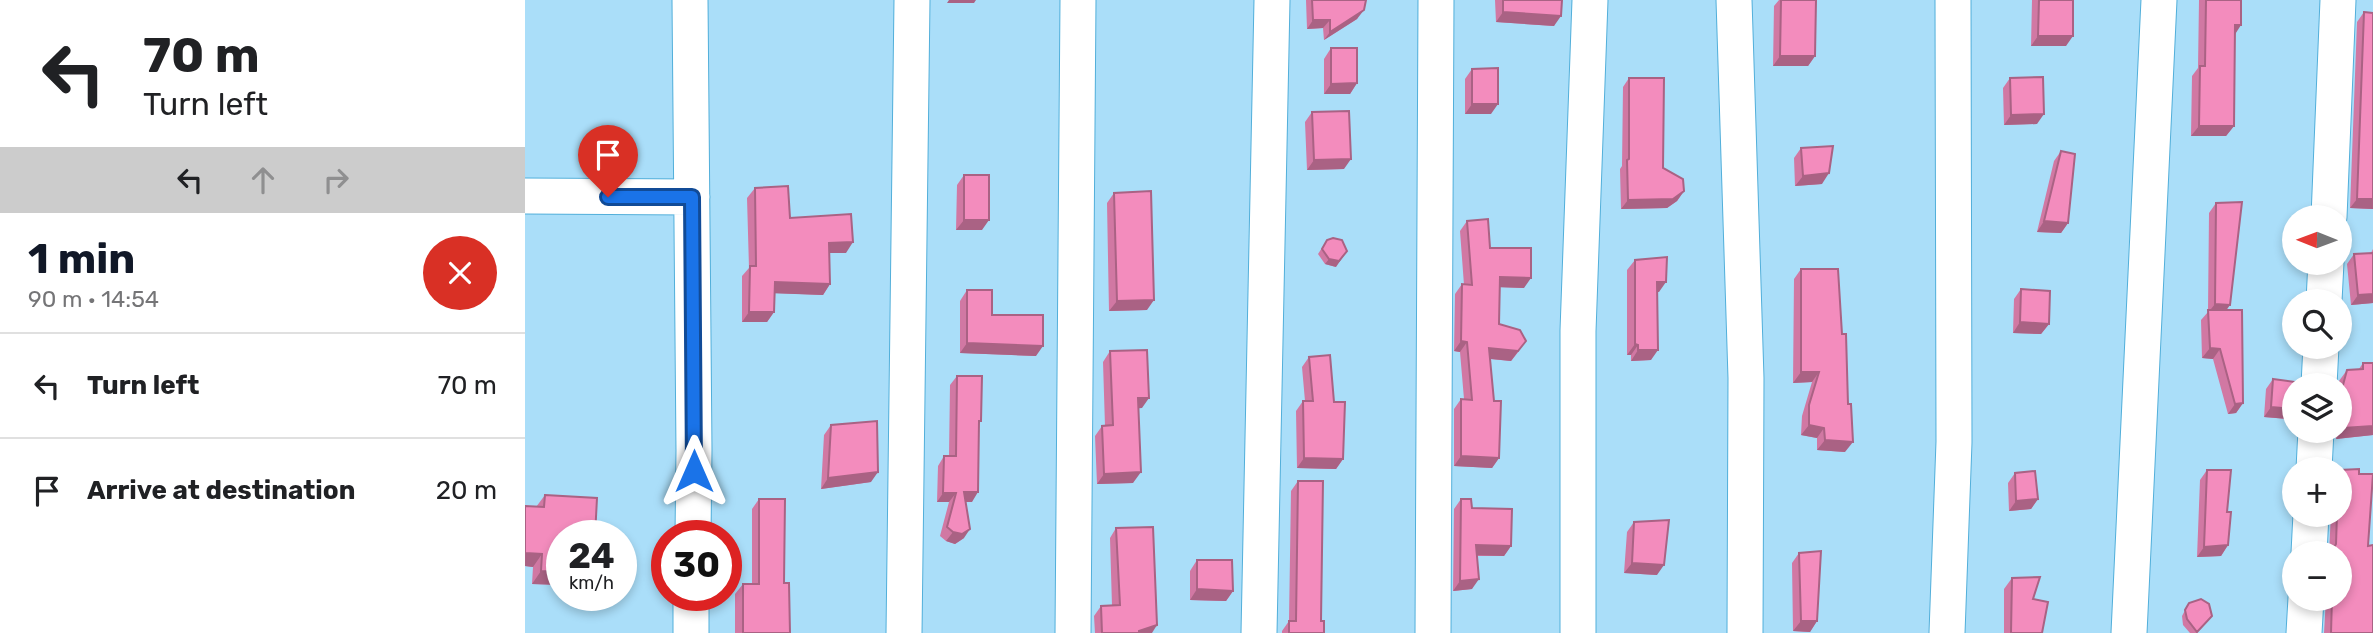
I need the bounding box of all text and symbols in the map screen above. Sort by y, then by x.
text: 70 m [143,26,260,84]
icon: left [28,28,119,119]
text: Turn left [143,85,268,123]
pin [578,125,638,197]
icon: arrive [589,136,627,174]
icon: left [171,161,209,199]
icon: ahead [244,161,282,199]
icon: right [317,161,355,199]
north arrow [2282,205,2352,275]
map controls [2282,205,2352,611]
text: 1 min [28,234,135,284]
button: close [423,236,497,310]
text: 90 m · 14:54 [28,285,159,313]
button: search [2282,289,2352,359]
icon: left [28,367,66,405]
text: Turn left [87,370,199,401]
text: 70 m [438,370,497,401]
button: layers [2282,373,2352,443]
position arrow [657,434,731,508]
button: + [2282,457,2352,527]
icon: arrive [28,472,66,510]
text: Arrive at destination [87,475,355,506]
text: 20 m [436,475,497,506]
speed limit sign: 30 [651,520,742,611]
text: 24 [568,535,615,577]
button: − [2282,541,2352,611]
text: km/h [569,572,614,594]

